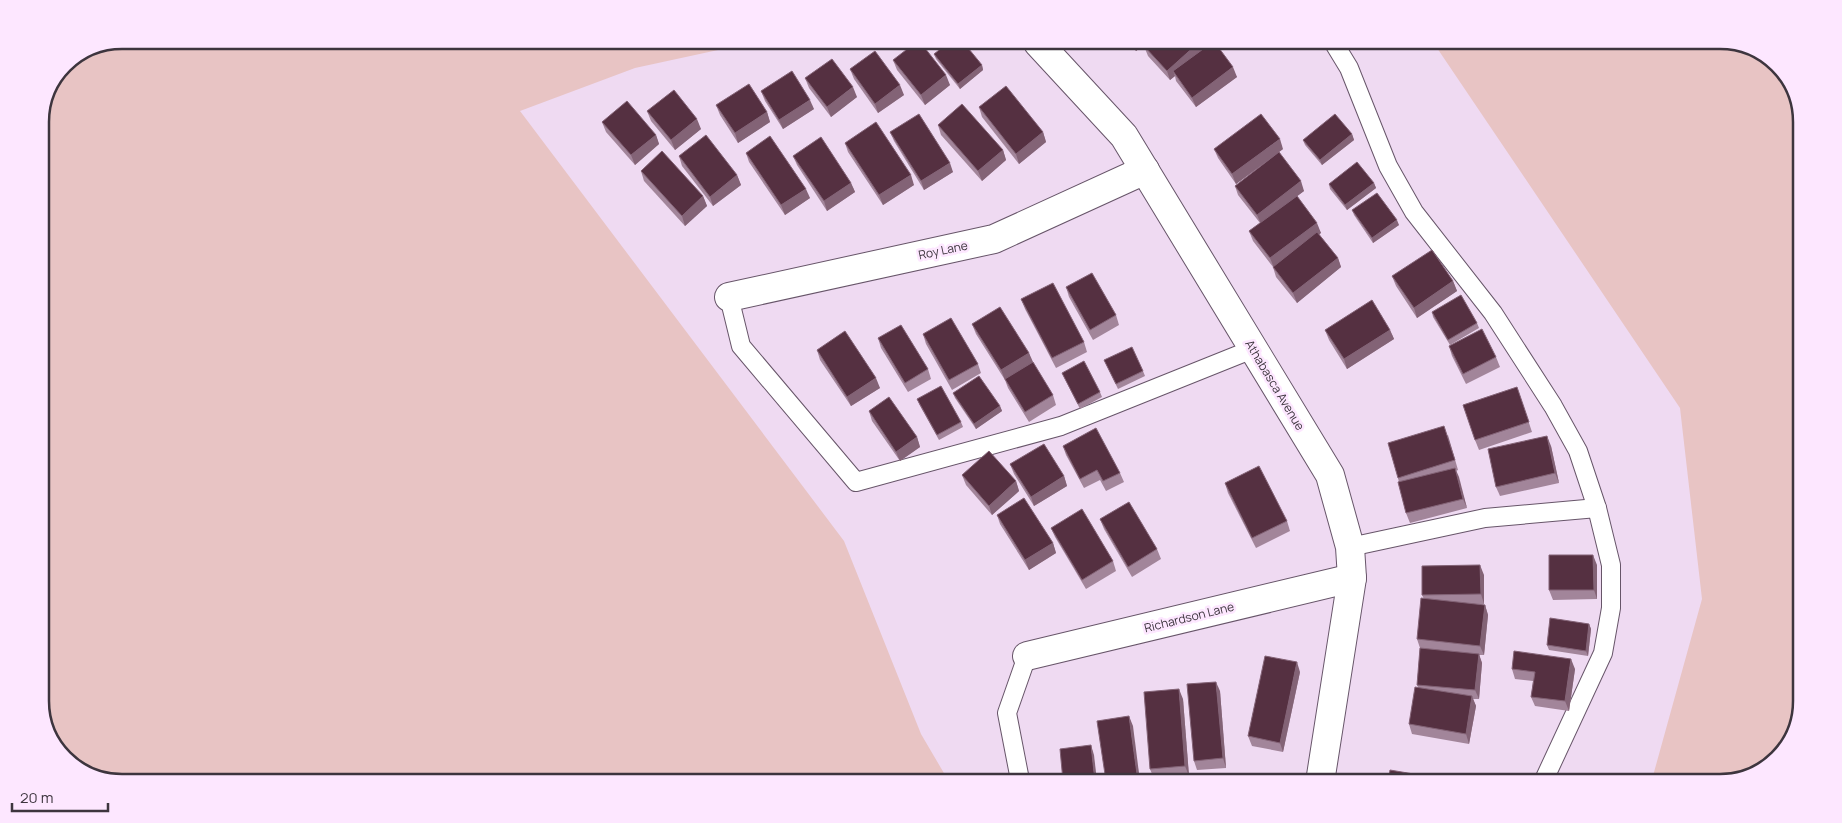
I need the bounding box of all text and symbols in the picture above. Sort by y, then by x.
street label: Roy Lane [917,236,969,264]
street label: Athabasca Avenue [1241,337,1309,433]
street label: Richardson Lane [1142,598,1236,636]
scale bar [12,780,109,812]
text: 20 m [20,787,53,808]

